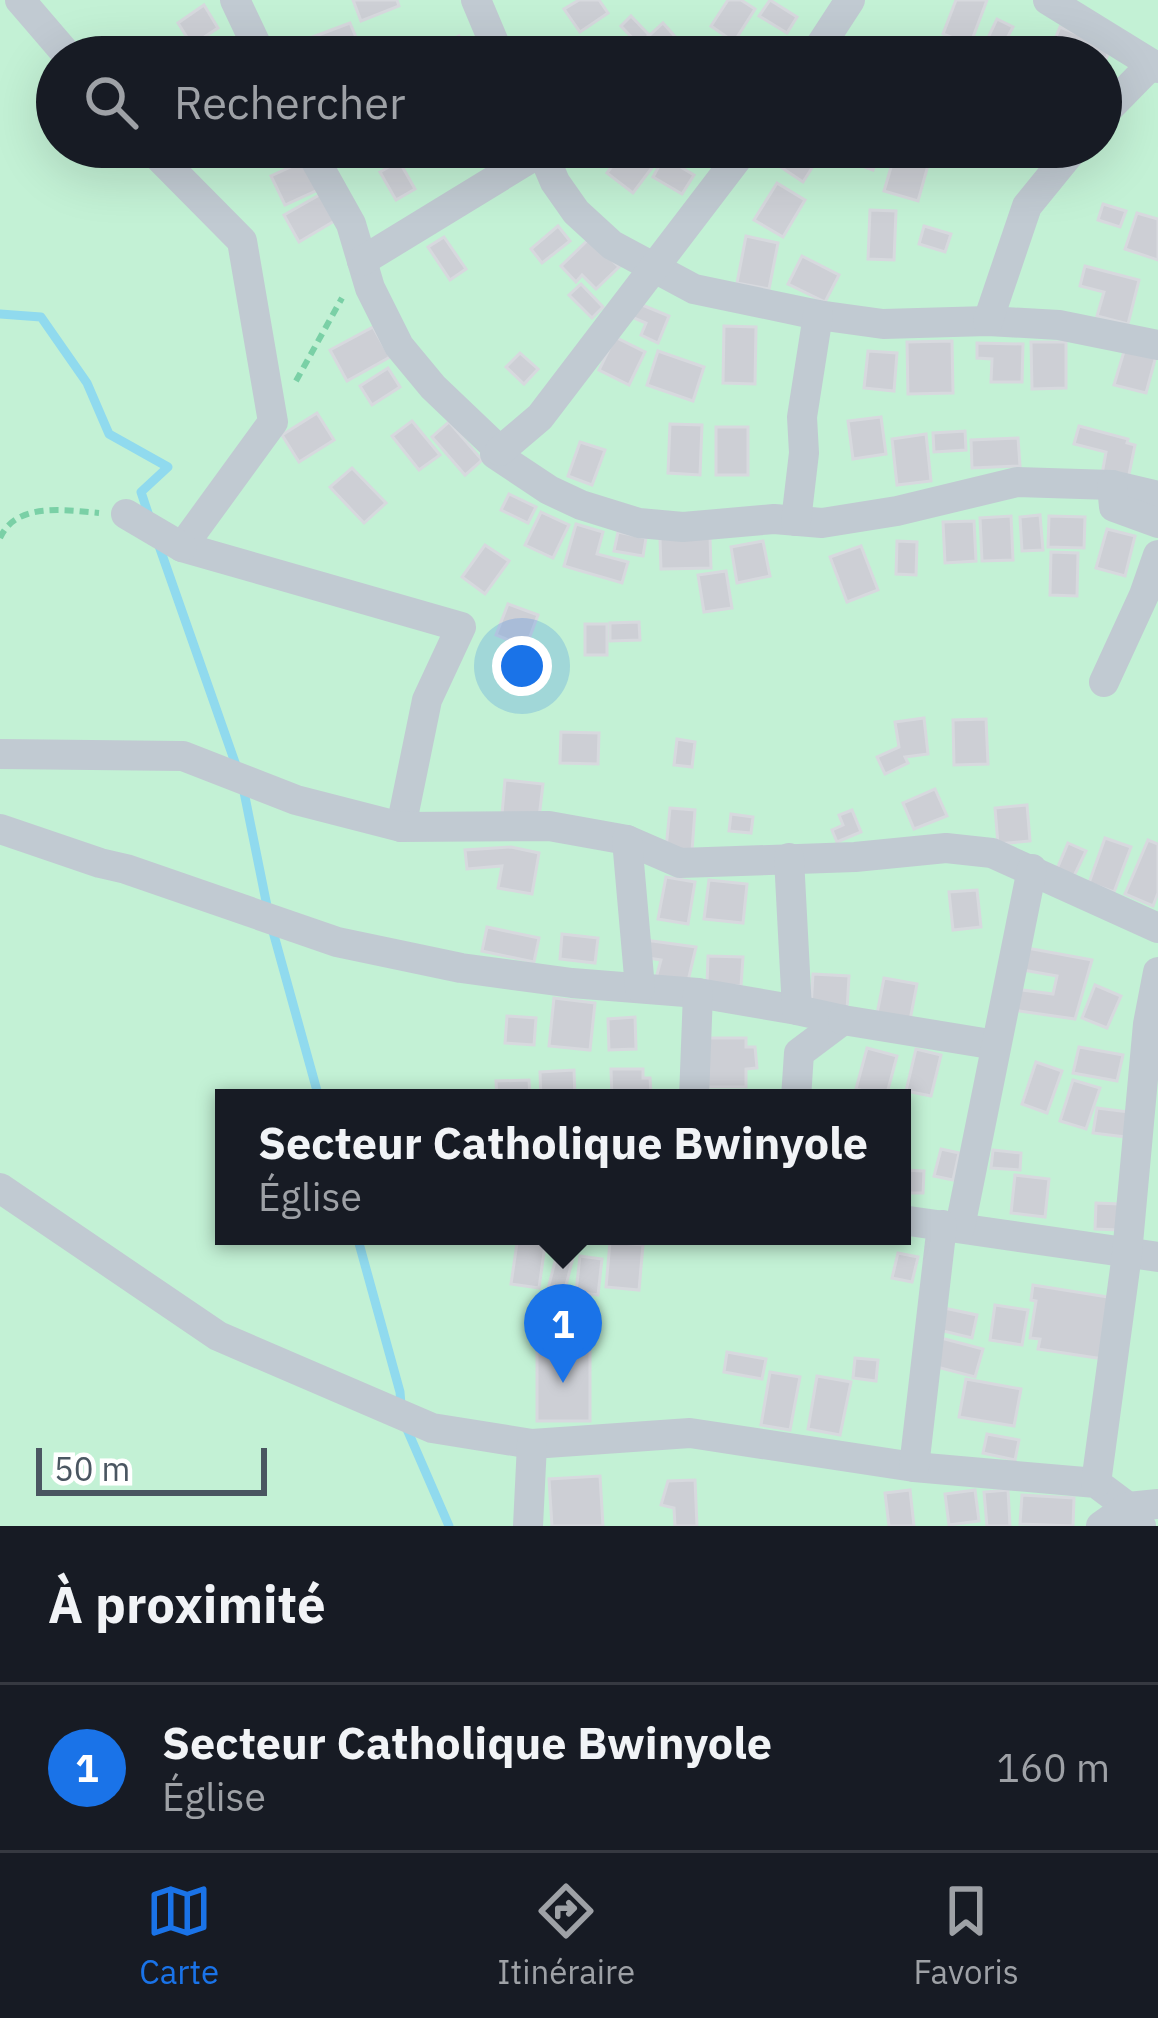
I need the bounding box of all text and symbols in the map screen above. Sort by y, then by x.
search box [36,36,1122,168]
icon: search [78,69,144,135]
text: Rechercher [174,73,405,131]
your location [492,636,552,696]
popup [215,1089,911,1245]
text: Secteur Catholique Bwinyole [258,1113,868,1171]
text: Église [258,1171,362,1222]
pin: 1 [524,1284,602,1383]
scale bar [36,1442,267,1495]
text: 50 m [54,1447,130,1490]
text: À proximité [48,1571,326,1637]
text: Secteur Catholique Bwinyole [162,1713,772,1771]
text: 1 [75,1742,99,1793]
text: 160 m [997,1742,1110,1793]
text: Église [162,1771,266,1822]
tab: Carte [139,1878,219,1993]
tab: Itinéraire [497,1878,635,1993]
tab: Favoris [913,1878,1019,1993]

